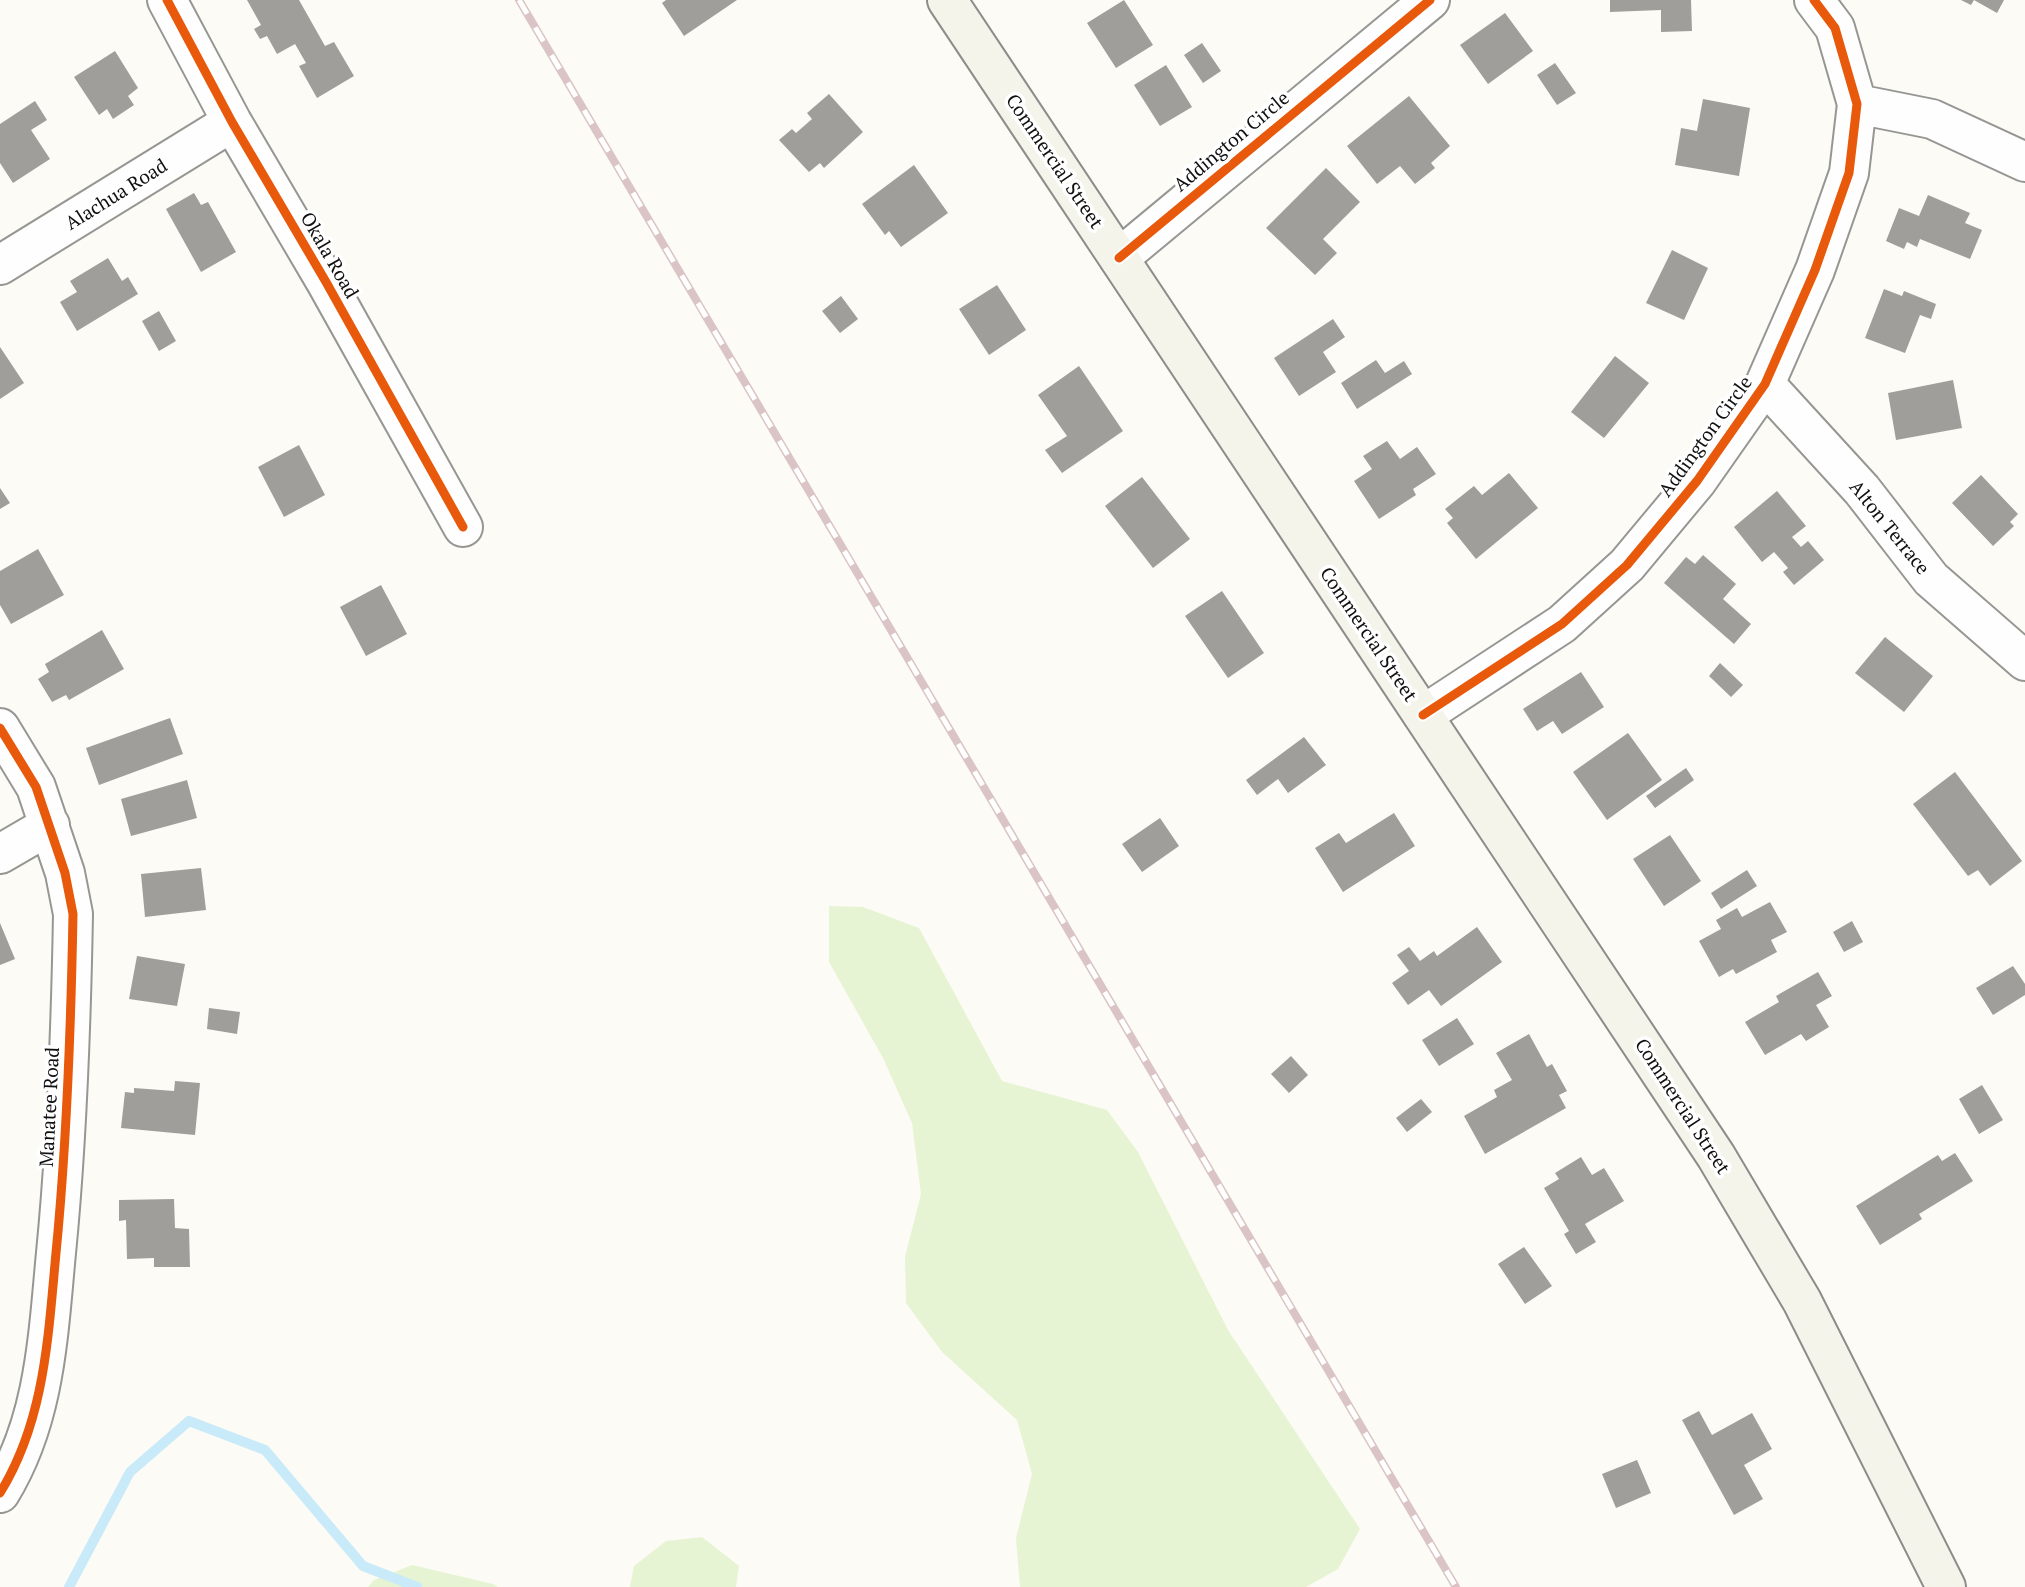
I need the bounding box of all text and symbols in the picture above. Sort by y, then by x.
street label: Addington Circle [1168,85,1294,196]
street label: Commercial Street [1001,89,1110,233]
street label: Alachua Road [60,152,172,235]
street label: Okala Road [296,207,365,303]
street label: Addington Circle [1652,370,1757,501]
street label: Alton Terrace [1845,474,1936,579]
street label: Commercial Street [1315,562,1424,706]
street label: Commercial Street [1630,1033,1737,1178]
street label: Manatee Road [33,1046,64,1168]

